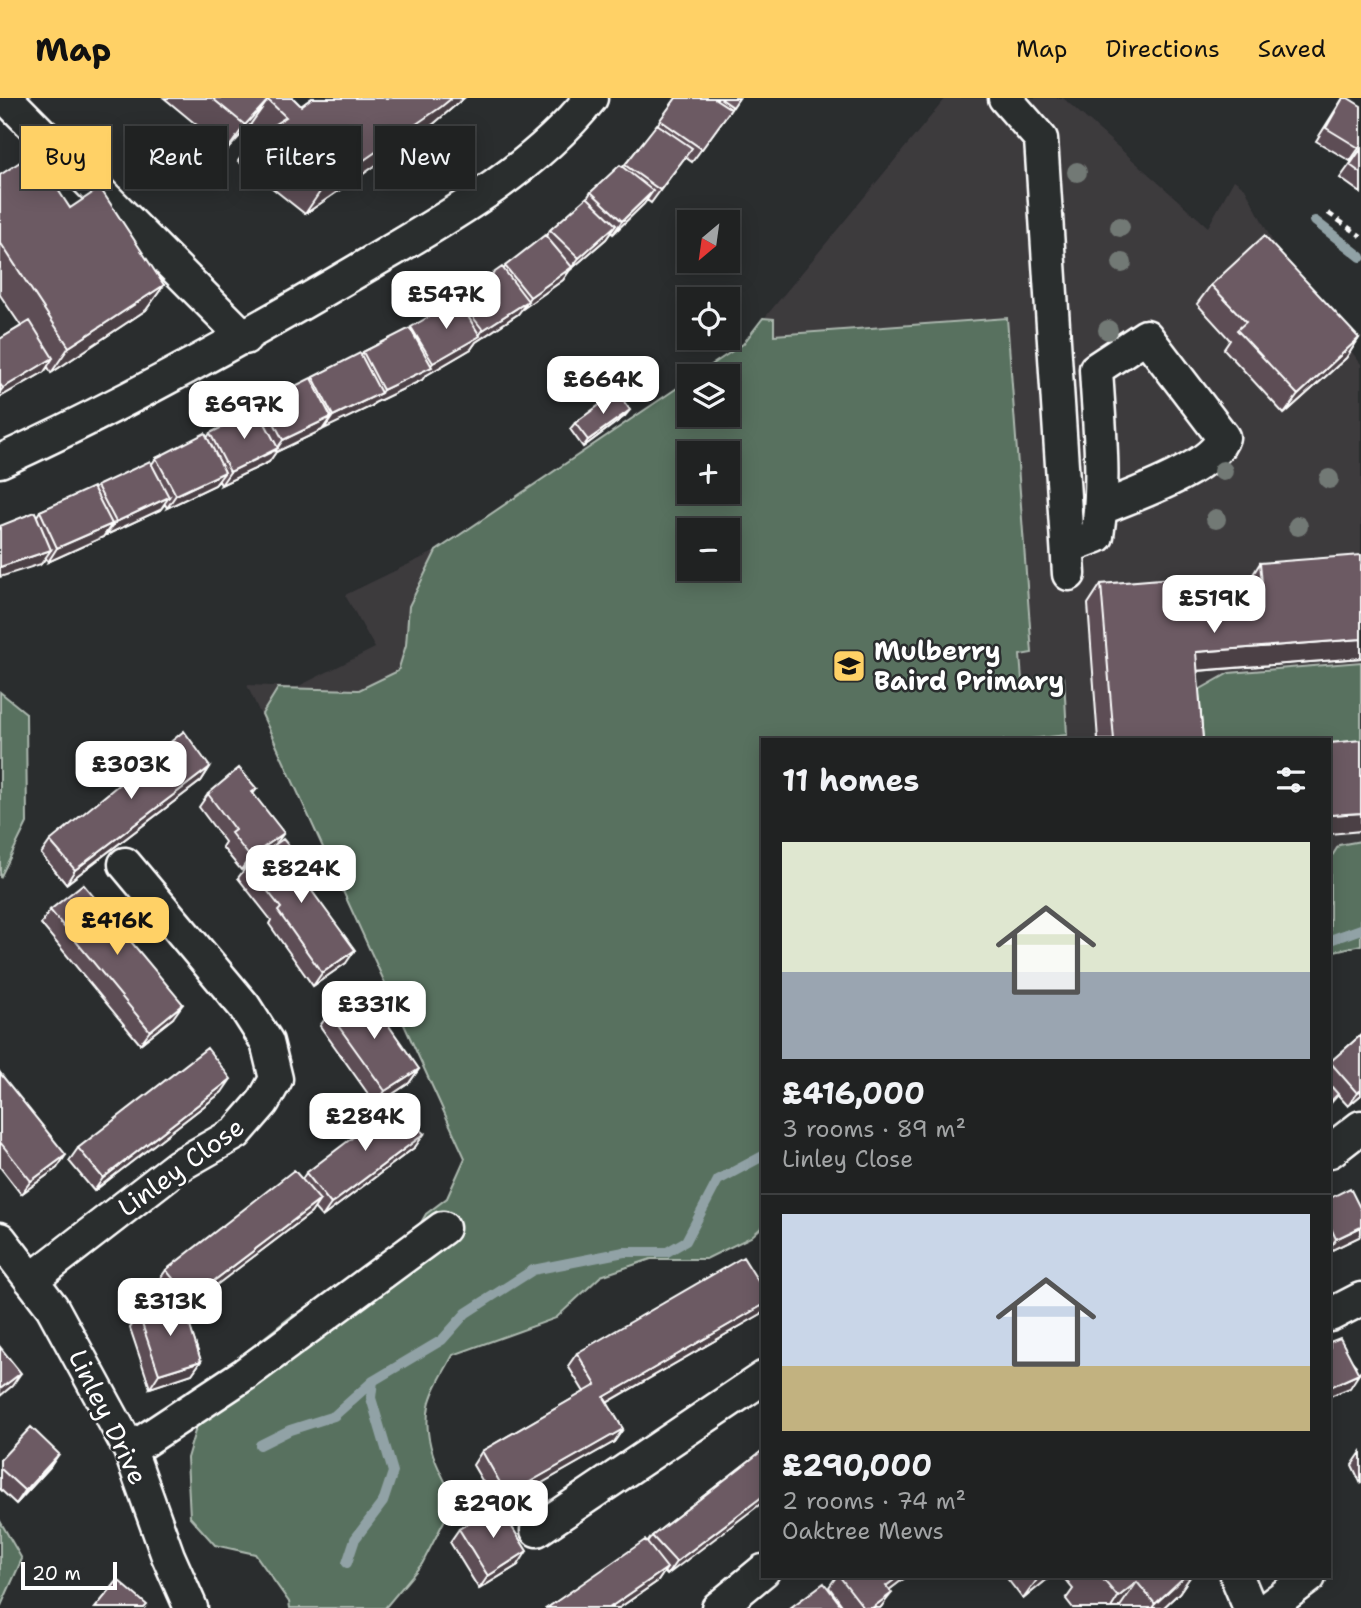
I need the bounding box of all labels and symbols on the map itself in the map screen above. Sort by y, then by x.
north arrow [677,210,740,273]
pin: £547K [397,272,495,331]
pin: £664K [554,356,652,416]
pin: £697K [195,382,293,441]
pin: £519K [1165,575,1263,635]
place label: Mulberry Baird Primary [874,633,1064,698]
school or university icon: Mulberry Baird Primary [830,647,868,685]
pin: £303K [82,742,180,801]
pin: £824K [252,846,350,905]
pin: £416K [68,898,166,957]
pin: £331K [325,982,423,1041]
pin: £284K [316,1094,414,1153]
street label: Linley Close [110,1109,251,1224]
pin: £313K [121,1278,219,1338]
street label: Linley Drive [61,1343,156,1490]
pin: £290K [444,1480,542,1540]
scale bar [21,1559,117,1591]

